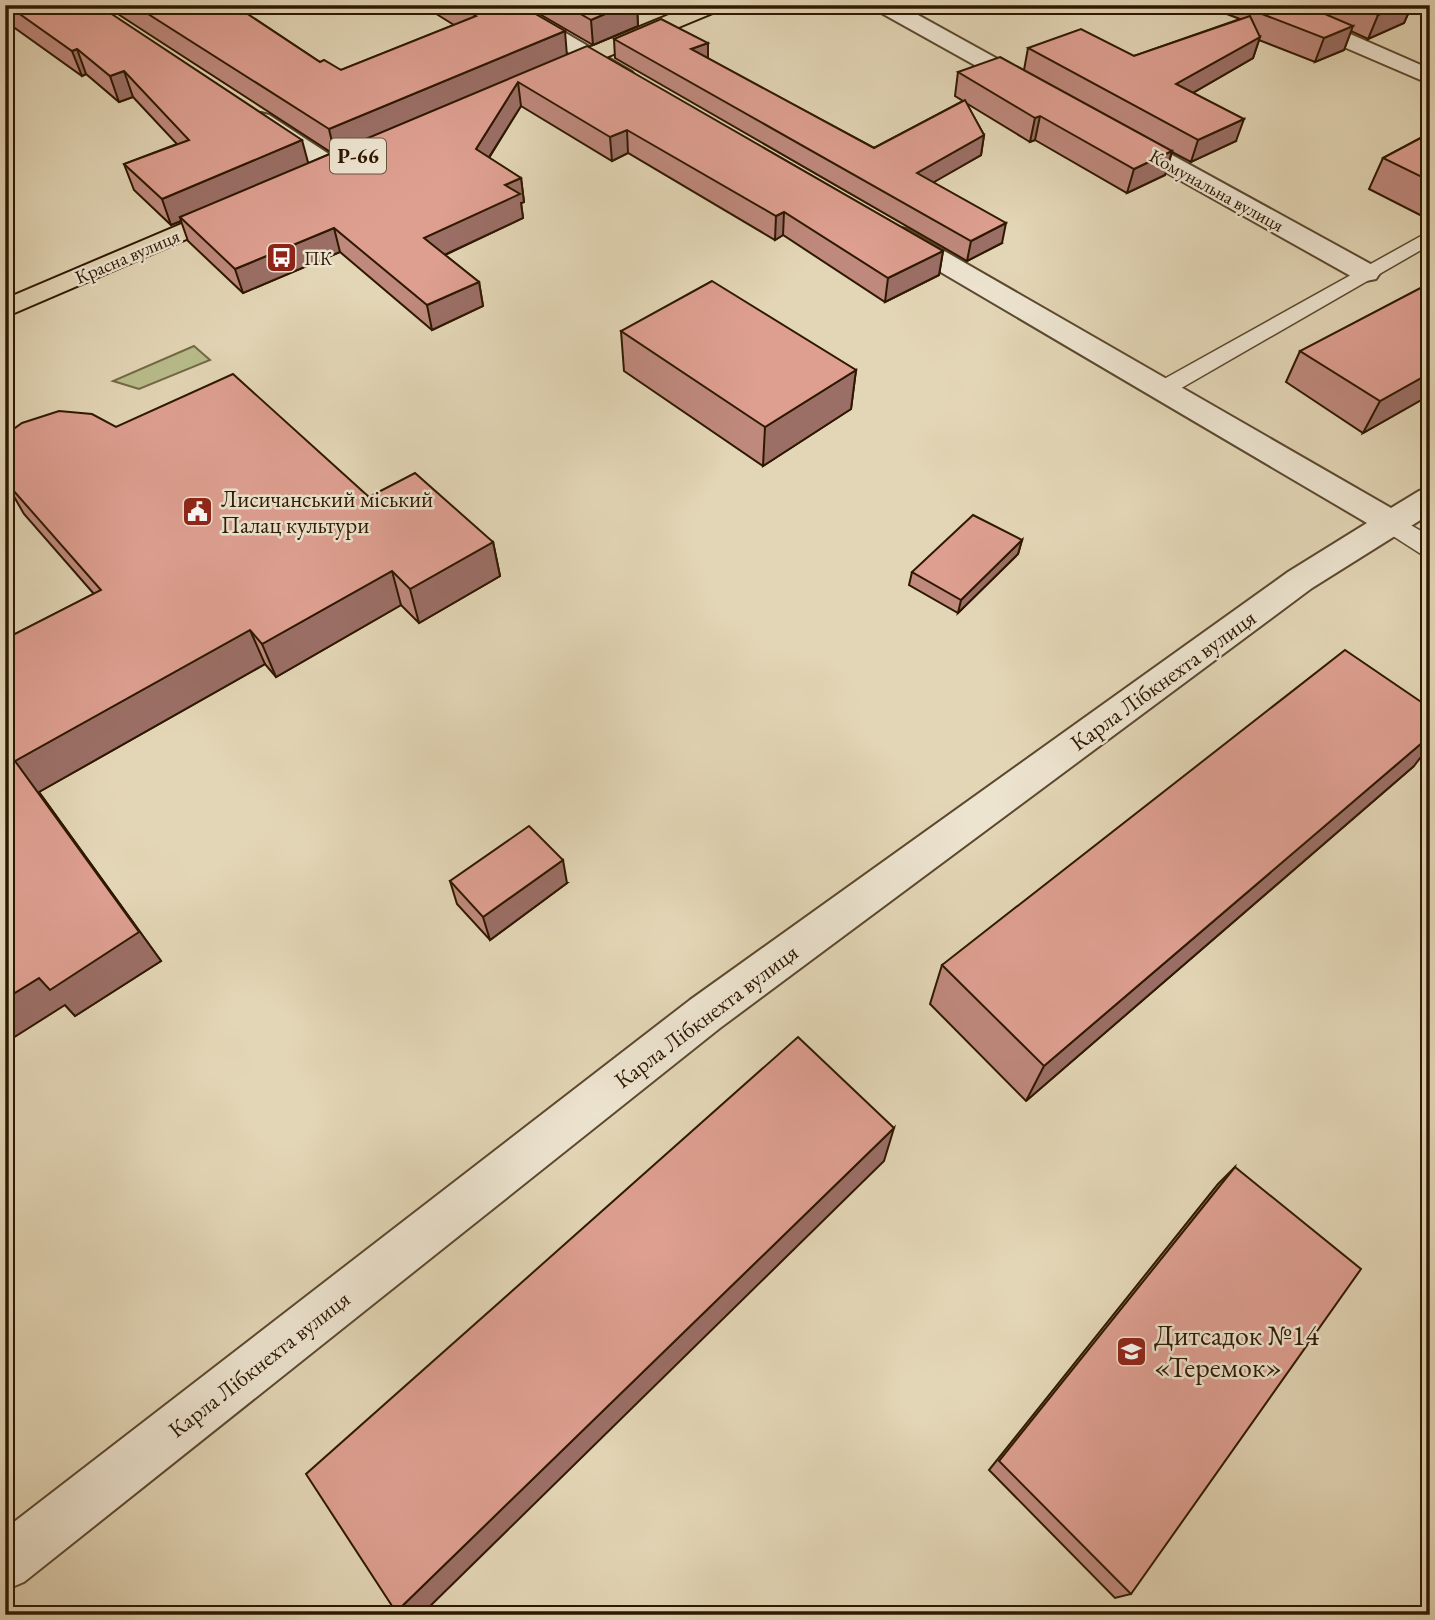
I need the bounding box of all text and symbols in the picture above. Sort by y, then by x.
road number: Р-66 [330,138,386,174]
street label: Комунальна вулиця [1145,143,1289,238]
street label: Красна вулиця [71,223,184,290]
bus stop icon: ПК [264,241,298,275]
place label: ПК [304,246,333,271]
place label: Лисичанський міський Палац культури [221,484,433,540]
public building icon: Лисичанський міський Палац культури [181,495,215,529]
street label: Карла Лібкнехта вулиця [1064,603,1262,757]
street label: Карла Лібкнехта вулиця [608,937,804,1095]
street label: Карла Лібкнехта вулиця [162,1284,356,1444]
place label: Дитсадок №14 «Теремок» [1154,1317,1319,1385]
school or university icon: Дитсадок №14 «Теремок» [1114,1334,1148,1368]

